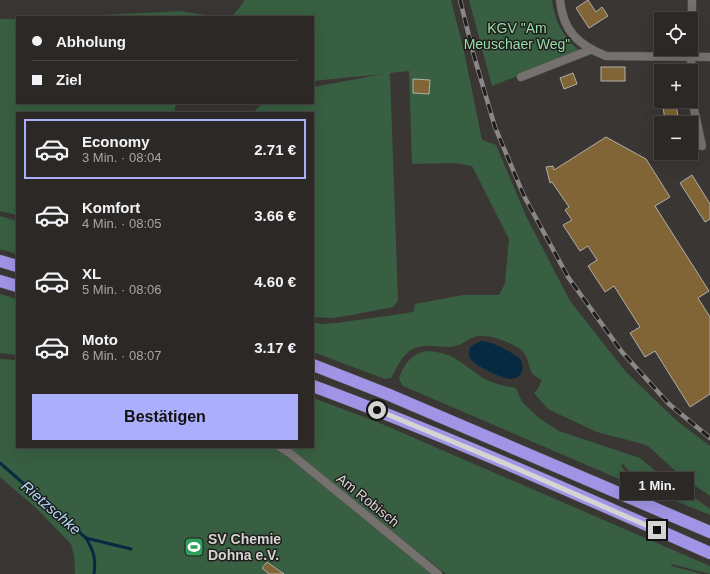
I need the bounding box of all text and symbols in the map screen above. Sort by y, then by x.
map controls [654,12,698,160]
button: locate [654,12,698,56]
park label: KGV "Am Meuschaer Weg" [464,20,570,52]
text: Abholung [56,33,126,50]
button: + [654,64,698,108]
text: Ziel [56,71,82,88]
button: − [654,116,698,160]
icon: car [34,131,70,167]
text: Economy [82,133,150,150]
text: 2.71 € [254,141,296,158]
text: 3 Min. · 08:04 [82,150,162,165]
icon: car [34,197,70,233]
text: Komfort [82,199,140,216]
text: 3.66 € [254,207,296,224]
text: 4 Min. · 08:05 [82,216,162,231]
icon: car [34,263,70,299]
text: XL [82,265,101,282]
text: 4.60 € [254,273,296,290]
text: 5 Min. · 08:06 [82,282,162,297]
icon: car [34,329,70,365]
text: Moto [82,331,118,348]
text: 3.17 € [254,339,296,356]
text: 6 Min. · 08:07 [82,348,162,363]
button: Bestätigen [32,394,298,440]
route start [368,401,386,419]
street label: Am Robisch [334,470,402,530]
callout: 1 Min. [620,472,694,500]
water label: Rietzschke [18,477,85,538]
text: 1 Min. [639,478,675,493]
route end [648,521,666,539]
place label: SV Chemie Dohna e.V. [208,531,281,563]
sports icon: SV Chemie Dohna e.V. [183,536,205,558]

